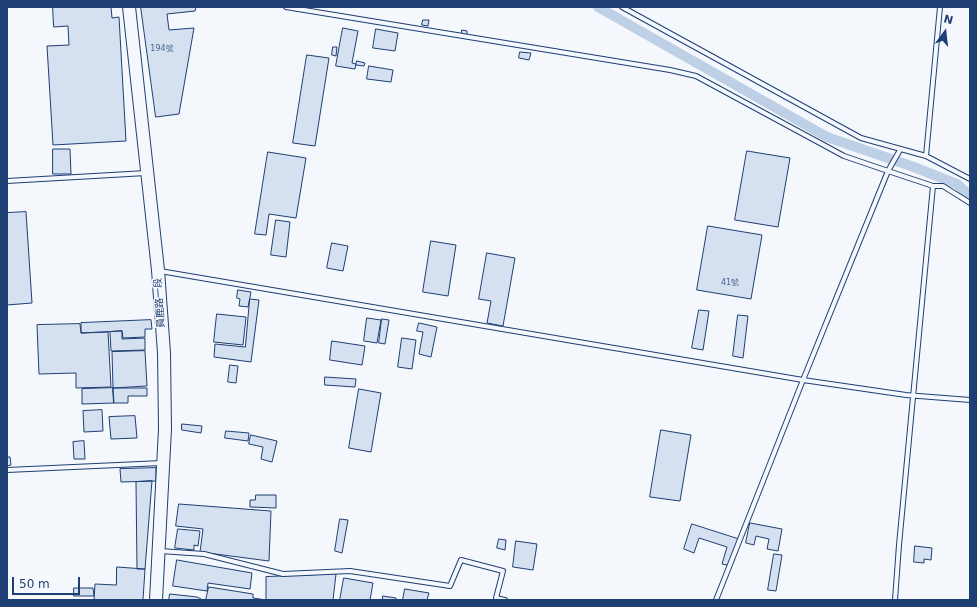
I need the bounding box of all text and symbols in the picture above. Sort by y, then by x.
north arrow [925,12,965,52]
text: N [942,12,954,27]
house number: 194號 [150,44,174,54]
street label: 員鹿路一段 [152,278,168,328]
house number: 41號 [721,278,739,288]
scale bar [14,569,82,595]
text: 50 m [19,577,50,591]

